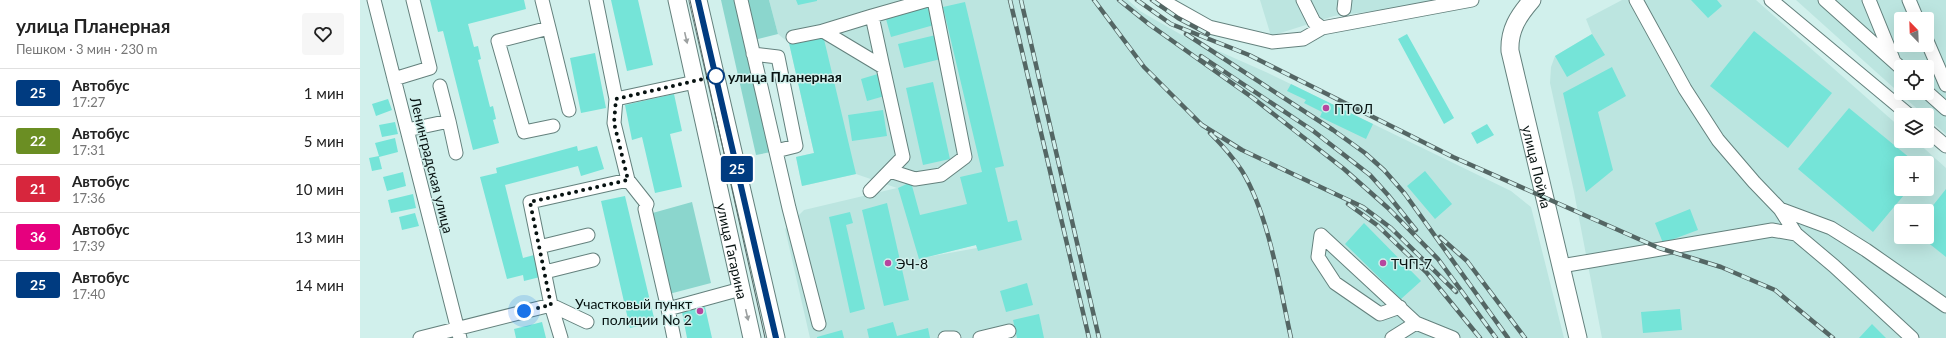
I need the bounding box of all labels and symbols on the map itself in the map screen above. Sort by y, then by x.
north arrow [1894,12,1934,52]
one-way arrow [683,32,689,44]
marker: улица Планерная [707,67,725,85]
place label: улица Планерная [728,68,842,85]
street label: Ленинградская улица [407,94,457,235]
place label: ПТОЛ [1334,100,1373,117]
marker: ПТОЛ [1321,103,1331,113]
street label: улица Пойма [1519,123,1555,210]
line badge: 25 [719,156,755,182]
street label: улица Гагарина [714,201,752,300]
place label: ЭЧ-8 [896,255,928,272]
place label: ТЧП-7 [1391,255,1432,272]
marker: ЭЧ-8 [883,258,893,268]
marker: ТЧП-7 [1378,258,1388,268]
place label: Участковый пункт полиции No 2 [575,295,692,328]
your location [514,301,534,321]
marker: Участковый пункт полиции No 2 [695,306,705,316]
one-way arrow [745,309,751,321]

